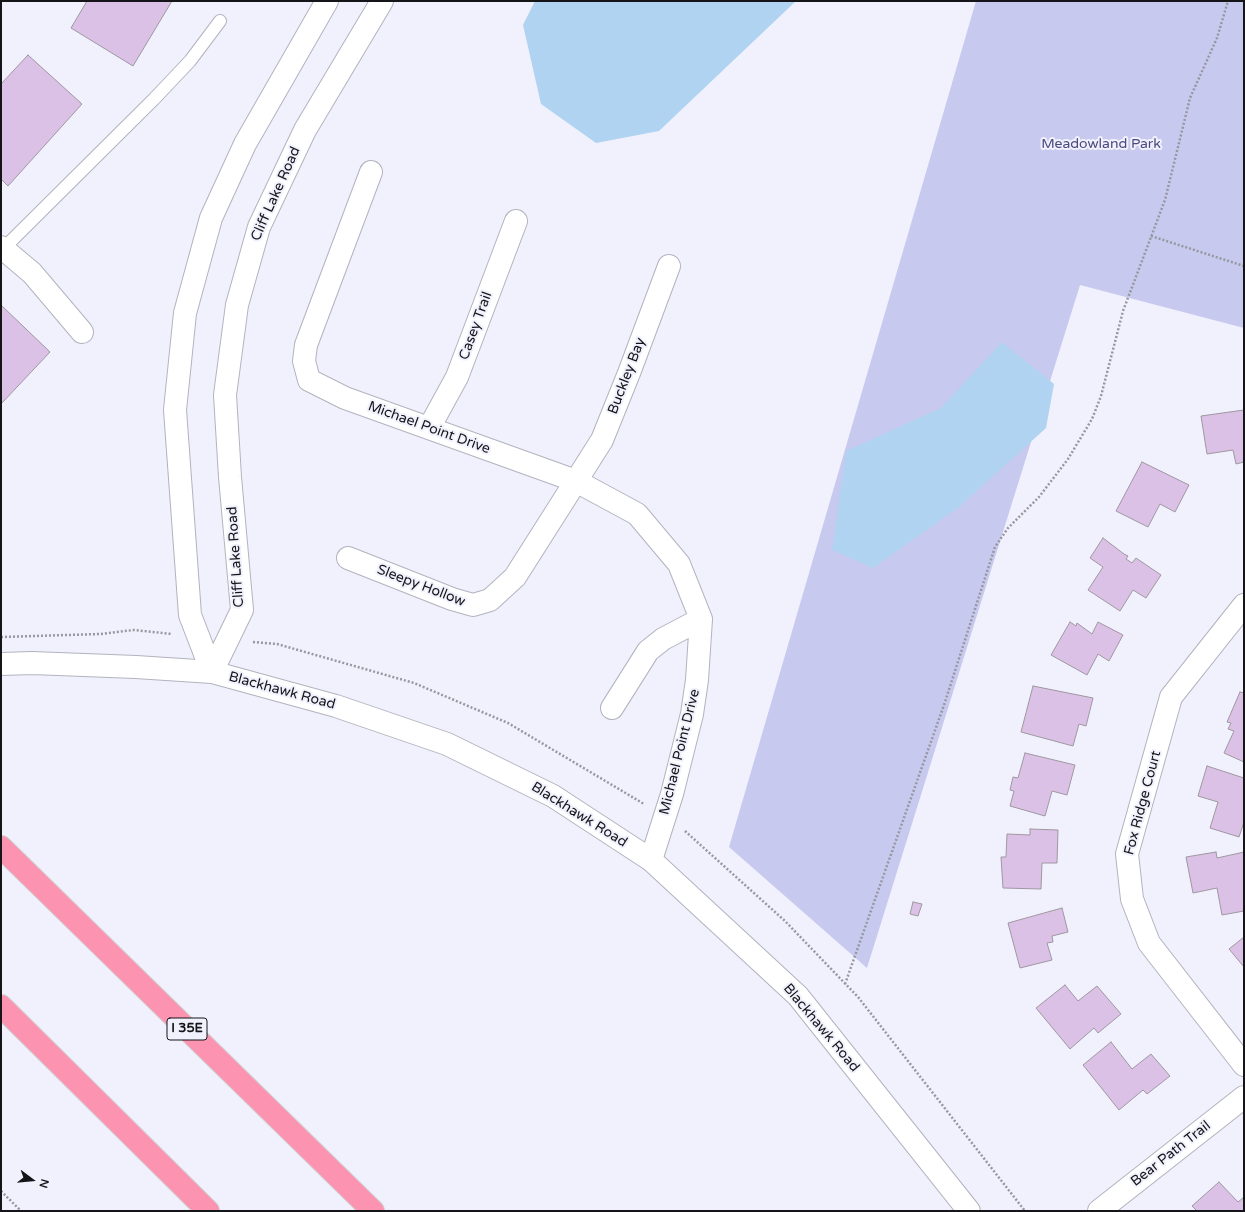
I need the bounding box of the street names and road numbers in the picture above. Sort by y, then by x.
street label: Cliff Lake Road [248,144,304,244]
street label: Casey Trail [456,290,496,362]
street label: Buckley Bay [605,335,649,417]
street label: Michael Point Drive [366,398,492,458]
street label: Cliff Lake Road [224,506,248,608]
street label: Sleepy Hollow [375,561,467,611]
street label: Blackhawk Road [227,669,337,713]
street label: Michael Point Drive [656,687,704,817]
street label: Fox Ridge Court [1121,749,1165,857]
street label: Blackhawk Road [528,779,630,851]
street label: Blackhawk Road [779,981,863,1075]
road number: I 35E [167,1018,207,1040]
street label: Bear Path Trail [1128,1118,1214,1190]

